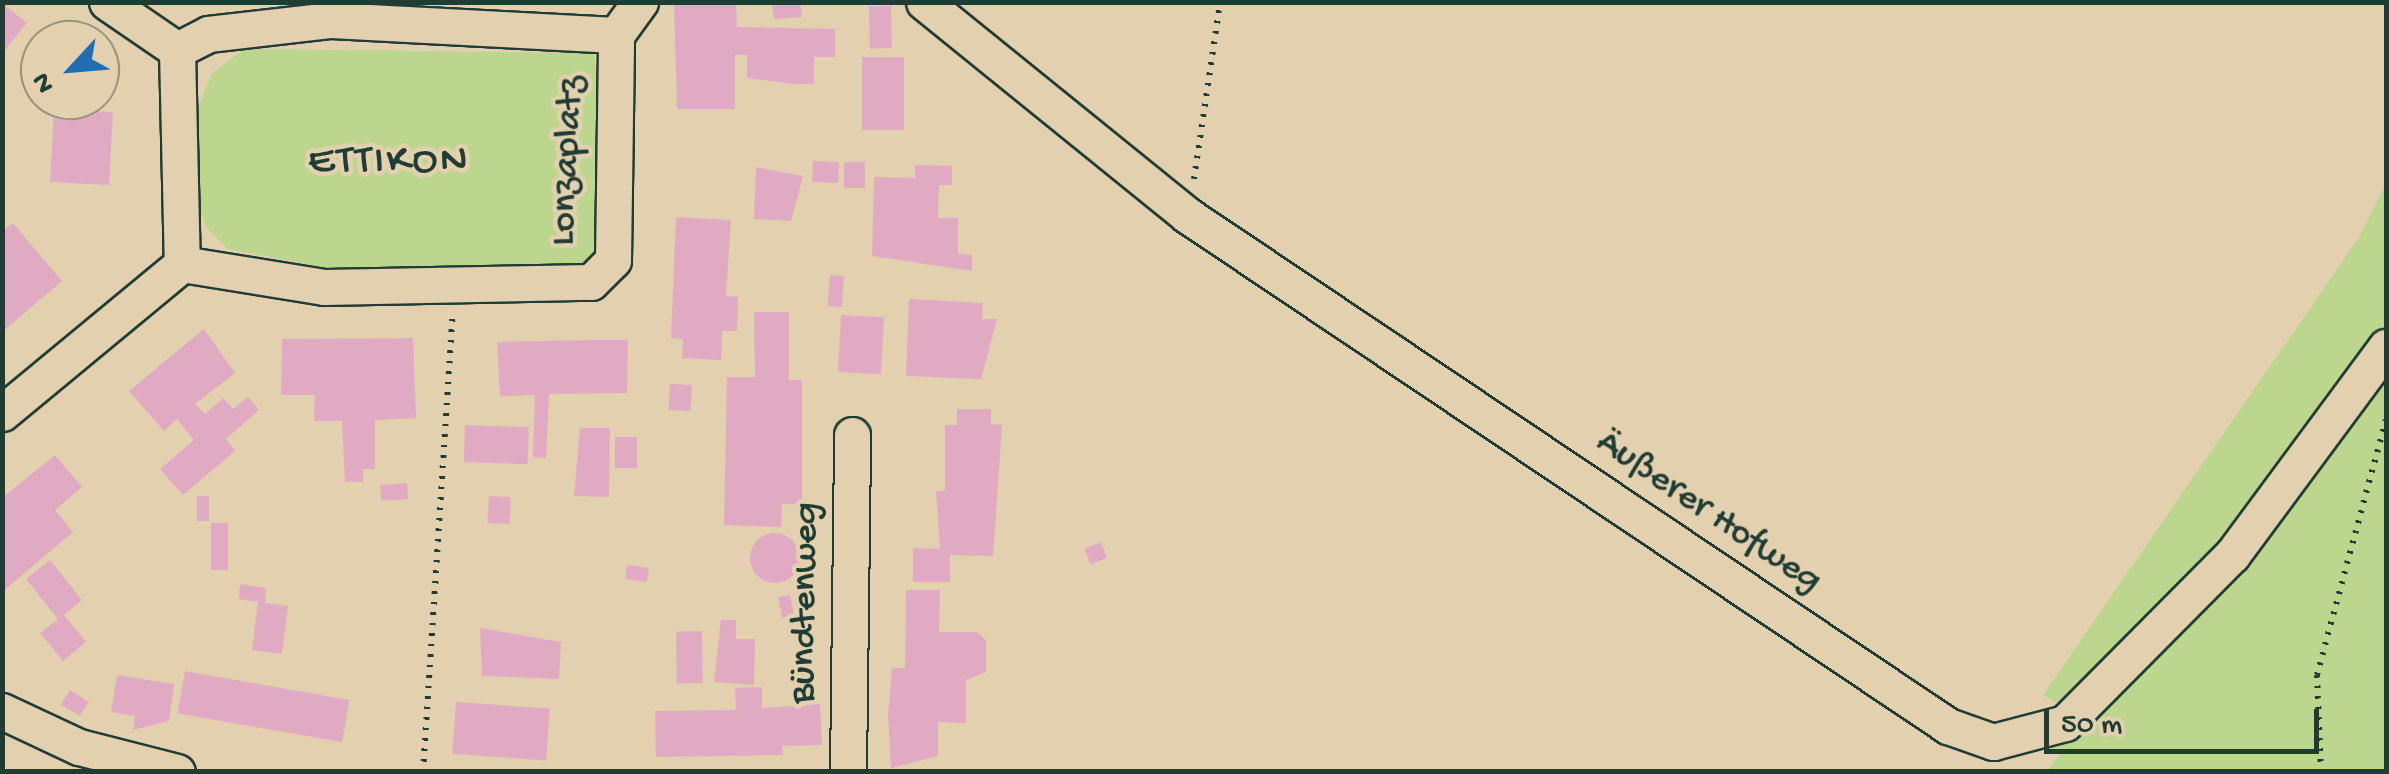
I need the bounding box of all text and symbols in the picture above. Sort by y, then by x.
north arrow [20,20,120,120]
text: N [26,67,63,98]
street label: Lonzaplatz [542,75,596,247]
district label: ETTIKON [308,138,470,188]
street label: Äußerer Hofweg [1587,421,1829,605]
street label: Bündtenweg [782,502,832,704]
scale bar [2049,689,2324,751]
text: 50 m [2061,709,2122,744]

